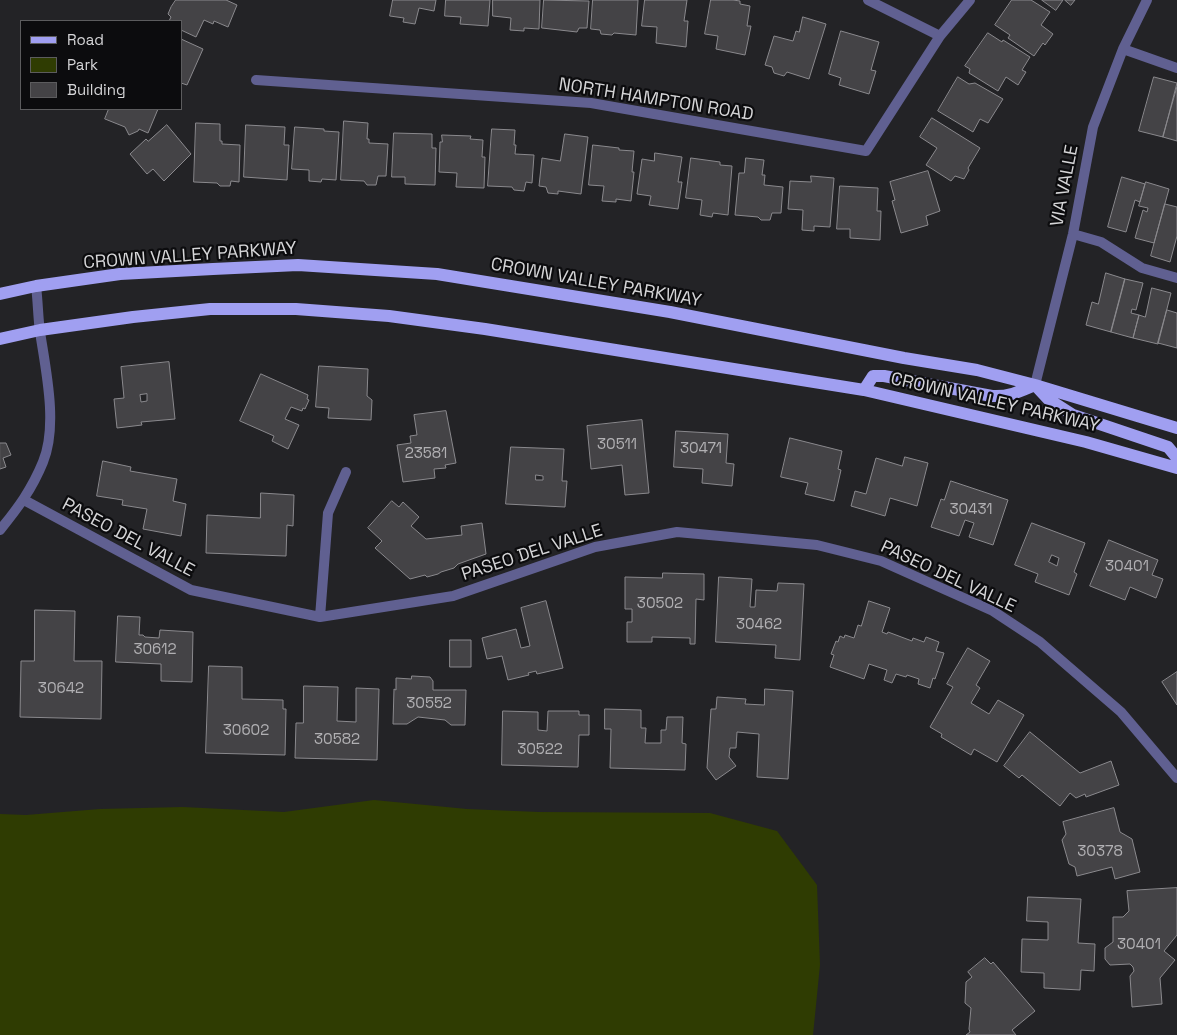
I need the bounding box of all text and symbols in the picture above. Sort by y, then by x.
legend [20,20,182,110]
text: Road [67,30,104,49]
text: Park [67,55,98,74]
street label: NORTH HAMPTON ROAD [557,74,755,126]
text: Building [67,80,126,99]
street label: VIA VALLE [1046,143,1084,229]
street label: CROWN VALLEY PARKWAY [83,238,297,274]
street label: CROWN VALLEY PARKWAY [489,254,703,312]
street label: CROWN VALLEY PARKWAY [888,368,1102,438]
house number: 30511 [597,436,637,454]
house number: 30471 [680,440,722,458]
house number: 23581 [405,445,447,463]
street label: PASEO DEL VALLE [58,494,198,582]
house number: 30431 [949,501,993,519]
street label: PASEO DEL VALLE [459,520,605,586]
street label: PASEO DEL VALLE [877,536,1019,618]
house number: 30401 [1105,558,1149,576]
house number: 30502 [637,595,683,613]
house number: 30462 [736,616,782,634]
house number: 30612 [133,641,177,659]
house number: 30642 [38,680,84,698]
house number: 30552 [406,695,452,713]
house number: 30602 [223,722,269,740]
house number: 30582 [314,731,360,749]
house number: 30522 [517,741,563,759]
house number: 30378 [1077,843,1123,861]
house number: 30401 [1117,936,1161,954]

